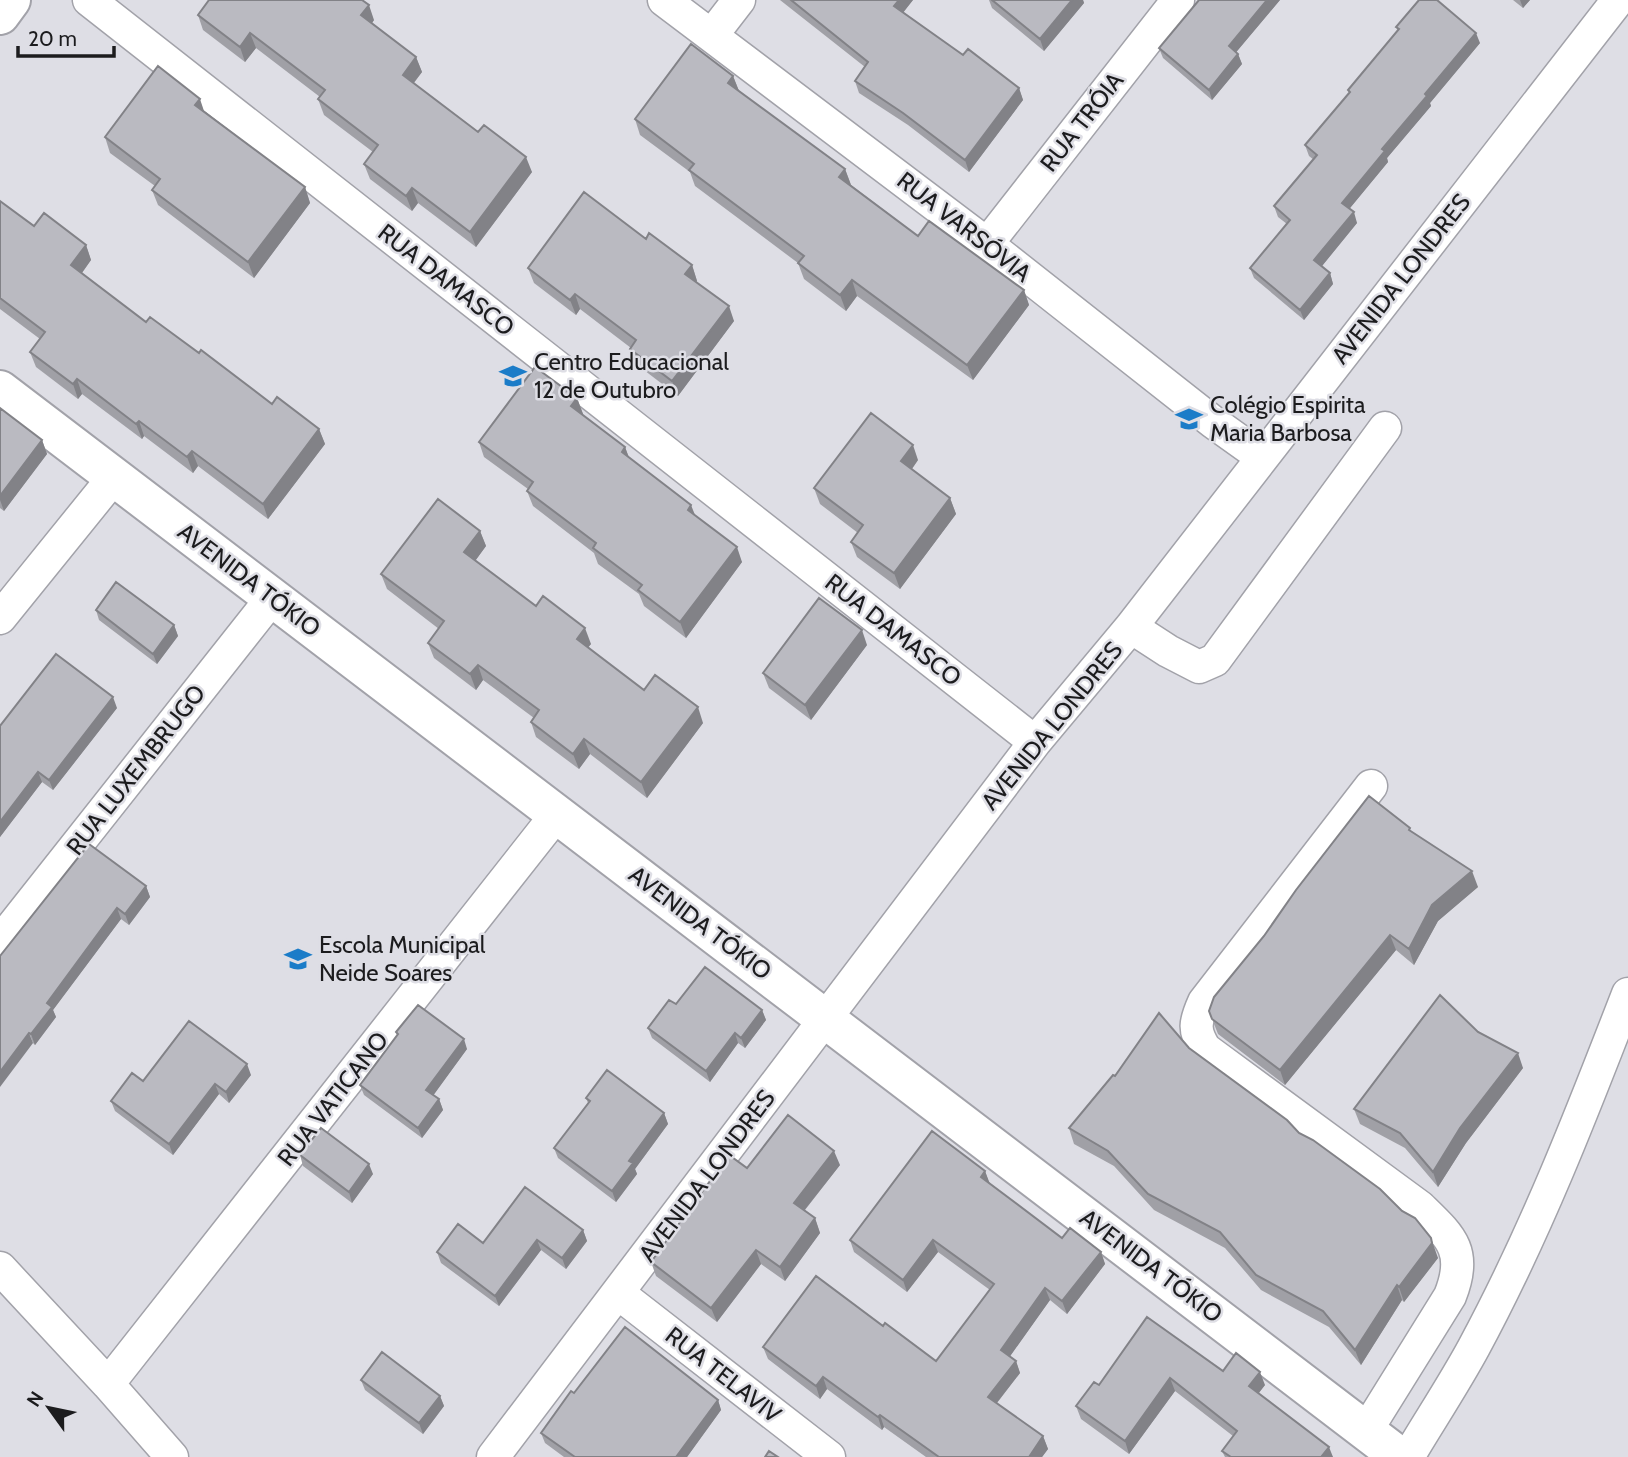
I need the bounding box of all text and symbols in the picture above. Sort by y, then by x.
scale bar [18,14,114,58]
text: 20 m [28,26,77,51]
street label: RUA TRÓIA [1034,66,1130,177]
street label: RUA VARSÓVIA [892,165,1037,288]
street label: AVENIDA LONDRES [1325,188,1476,370]
street label: RUA DAMASCO [372,217,520,342]
place label: Centro Educacional 12 de Outubro [534,347,729,404]
school or university icon: Centro Educacional 12 de Outubro [498,361,528,391]
place label: Colégio Espirita Maria Barbosa [1210,390,1366,447]
school or university icon: Colégio Espirita Maria Barbosa [1174,404,1204,434]
street label: AVENIDA TÓKIO [172,517,326,643]
street label: RUA DAMASCO [819,567,967,692]
street label: AVENIDA LONDRES [975,636,1128,816]
street label: RUA LUXEMBRUGO [60,679,211,861]
street label: AVENIDA TÓKIO [623,860,777,986]
place label: Escola Municipal Neide Soares [319,930,486,987]
school or university icon: Escola Municipal Neide Soares [283,944,313,974]
street label: RUA VATICANO [271,1026,394,1172]
street label: AVENIDA LONDRES [632,1084,781,1267]
street label: AVENIDA TÓKIO [1074,1203,1228,1329]
street label: RUA TELAVIV [660,1320,787,1429]
north arrow [14,1373,84,1443]
text: N [22,1387,48,1411]

